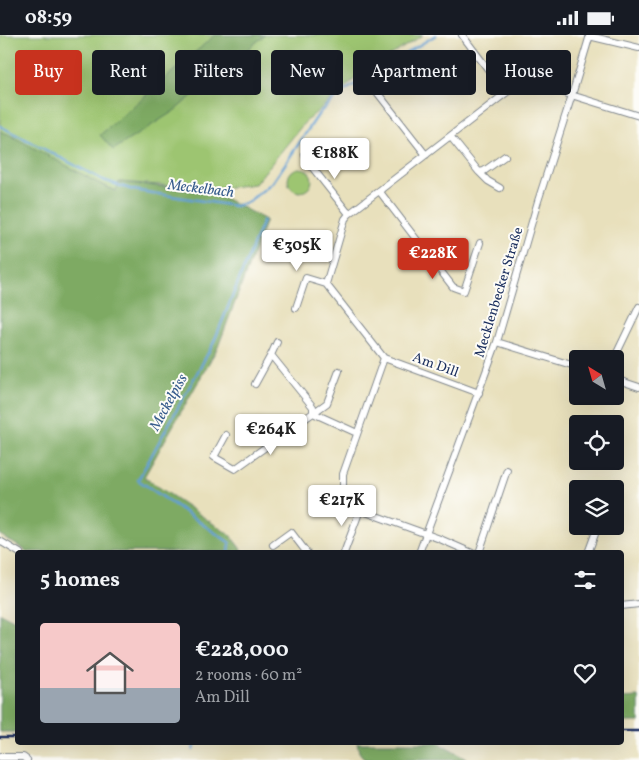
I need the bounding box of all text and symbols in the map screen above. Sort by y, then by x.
text: 08:59 [25,5,72,31]
chip: Buy [15,50,82,95]
chip: Rent [92,50,165,95]
chip: Filters [175,50,261,95]
chip: New [271,50,343,95]
chip: Apartment [353,50,476,95]
chip: House [486,50,571,95]
pin: €188K [300,137,370,180]
text: €188K [311,143,359,165]
water label: Meckelbach [166,175,235,204]
street label: Mecklenbecker Straße [471,225,528,360]
pin: €305K [262,229,332,272]
text: €305K [273,235,321,257]
pin: €228K [398,237,468,280]
text: €228K [409,243,457,265]
street label: Am Dill [410,348,461,383]
north arrow [569,350,624,405]
map controls [569,350,624,535]
water label: Meckelpiss [145,370,194,436]
pin: €264K [236,413,306,456]
button: locate [569,415,624,470]
text: €264K [246,419,296,441]
button: layers [569,480,624,535]
pin: €217K [307,485,377,527]
text: €217K [319,490,365,512]
text: 5 homes [40,566,120,595]
icon: filters [571,566,599,594]
text: €228,000 [195,636,289,665]
icon: home [80,643,140,703]
icon: heart [571,659,599,687]
text: 2 rooms · 60 m² [195,665,302,687]
text: Am Dill [195,687,250,709]

